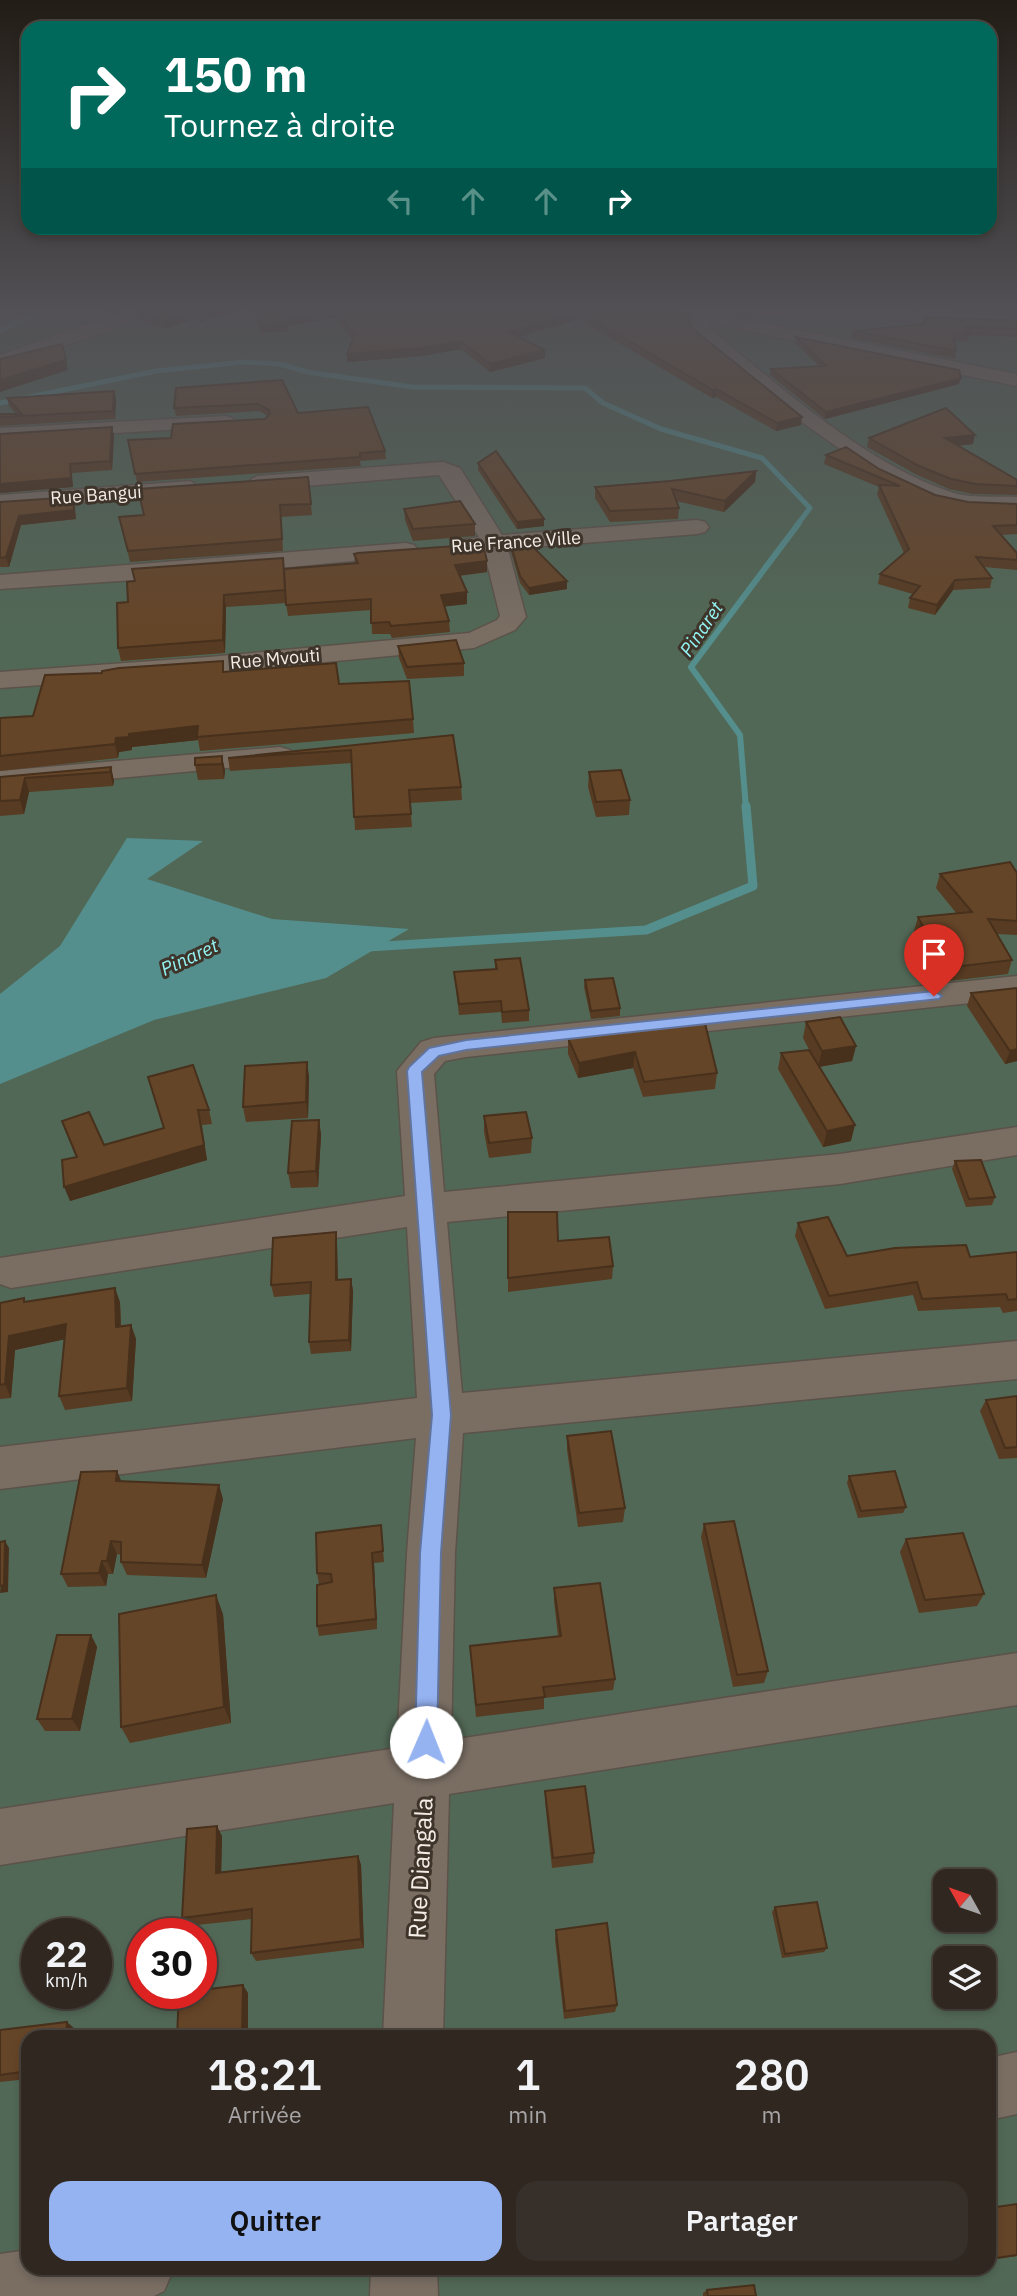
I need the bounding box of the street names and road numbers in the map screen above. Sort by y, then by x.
street label: Rue Bangui [49,480,142,509]
street label: Rue France Ville [450,525,582,558]
street label: Rue Mvouti [229,643,321,674]
street label: Rue Diangala [400,1796,440,1939]

